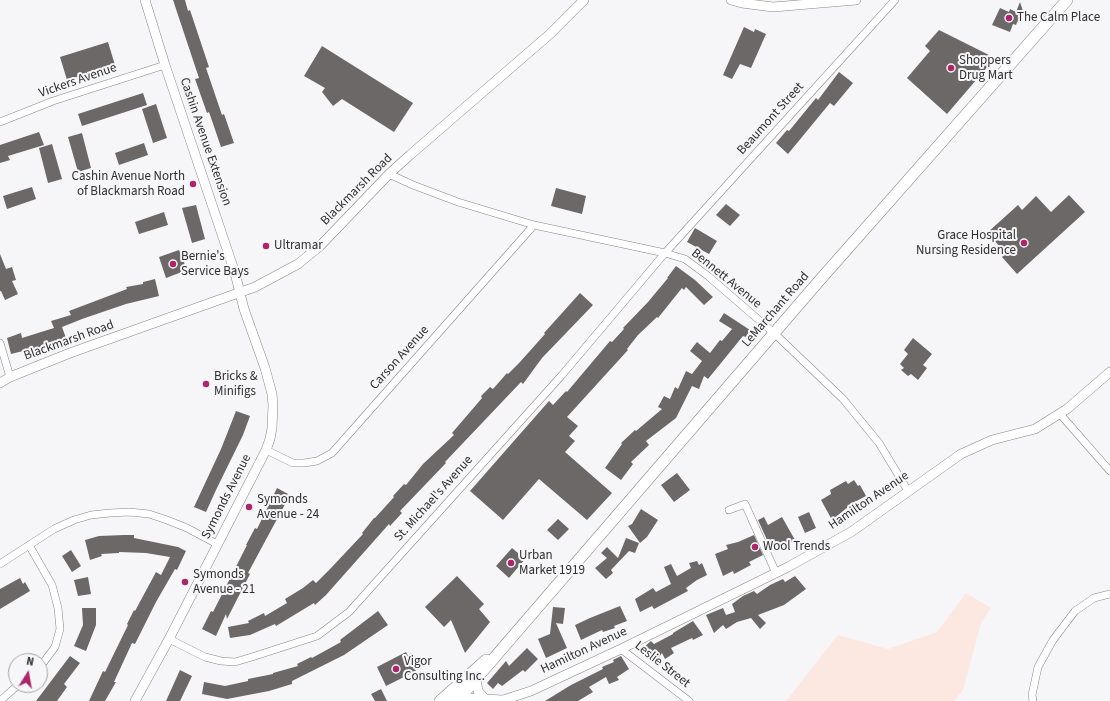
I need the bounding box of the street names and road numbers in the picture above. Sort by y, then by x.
street label: Vickers Avenue [37,60,119,102]
street label: Cashin Avenue Extension [176,76,234,208]
street label: Beaumont Street [734,80,808,158]
street label: Blackmarsh Road [318,151,396,229]
street label: Bennett Avenue [688,246,764,312]
street label: LeMarchant Road [739,269,813,351]
street label: Blackmarsh Road [22,317,116,365]
street label: Carson Avenue [367,323,433,393]
street label: Symonds Avenue [199,452,255,542]
street label: St. Michael's Avenue [391,453,477,545]
street label: Hamilton Avenue [826,468,912,534]
street label: Hamilton Avenue [538,624,630,678]
street label: Leslie Street [631,638,693,692]

